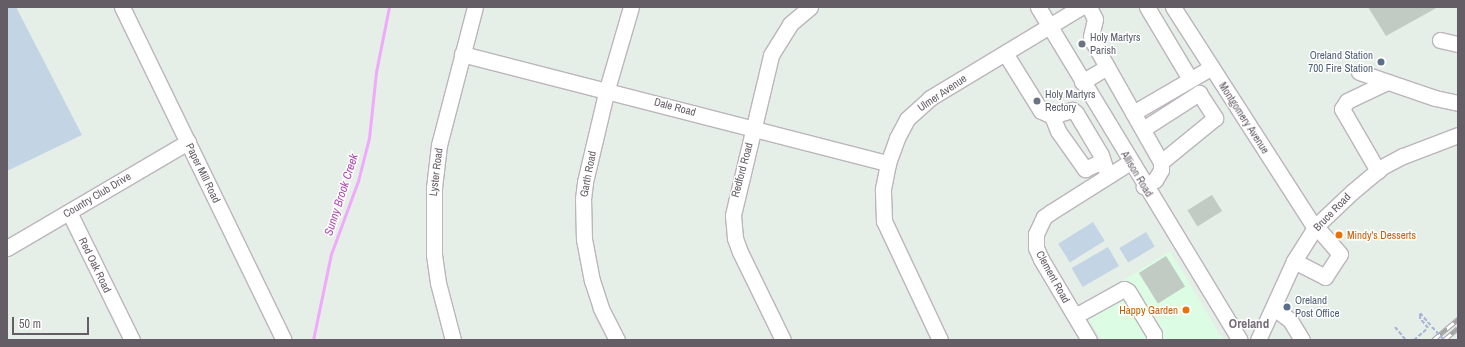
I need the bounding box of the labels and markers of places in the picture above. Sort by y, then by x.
place label: Holy Martyrs Parish [1090,31,1141,57]
marker: Holy Martyrs Parish [1077,39,1087,49]
place label: Oreland Station 700 Fire Station [1308,49,1373,75]
marker: Oreland Station 700 Fire Station [1376,57,1386,67]
place label: Holy Martyrs Rectory [1045,88,1096,114]
marker: Holy Martyrs Rectory [1032,96,1042,106]
place label: Mindy's Desserts [1347,228,1416,242]
marker: Mindy's Desserts [1334,230,1344,240]
place label: Oreland Post Office [1295,294,1339,320]
marker: Oreland Post Office [1282,302,1292,312]
place label: Happy Garden [1119,303,1178,317]
marker: Happy Garden [1181,305,1191,315]

